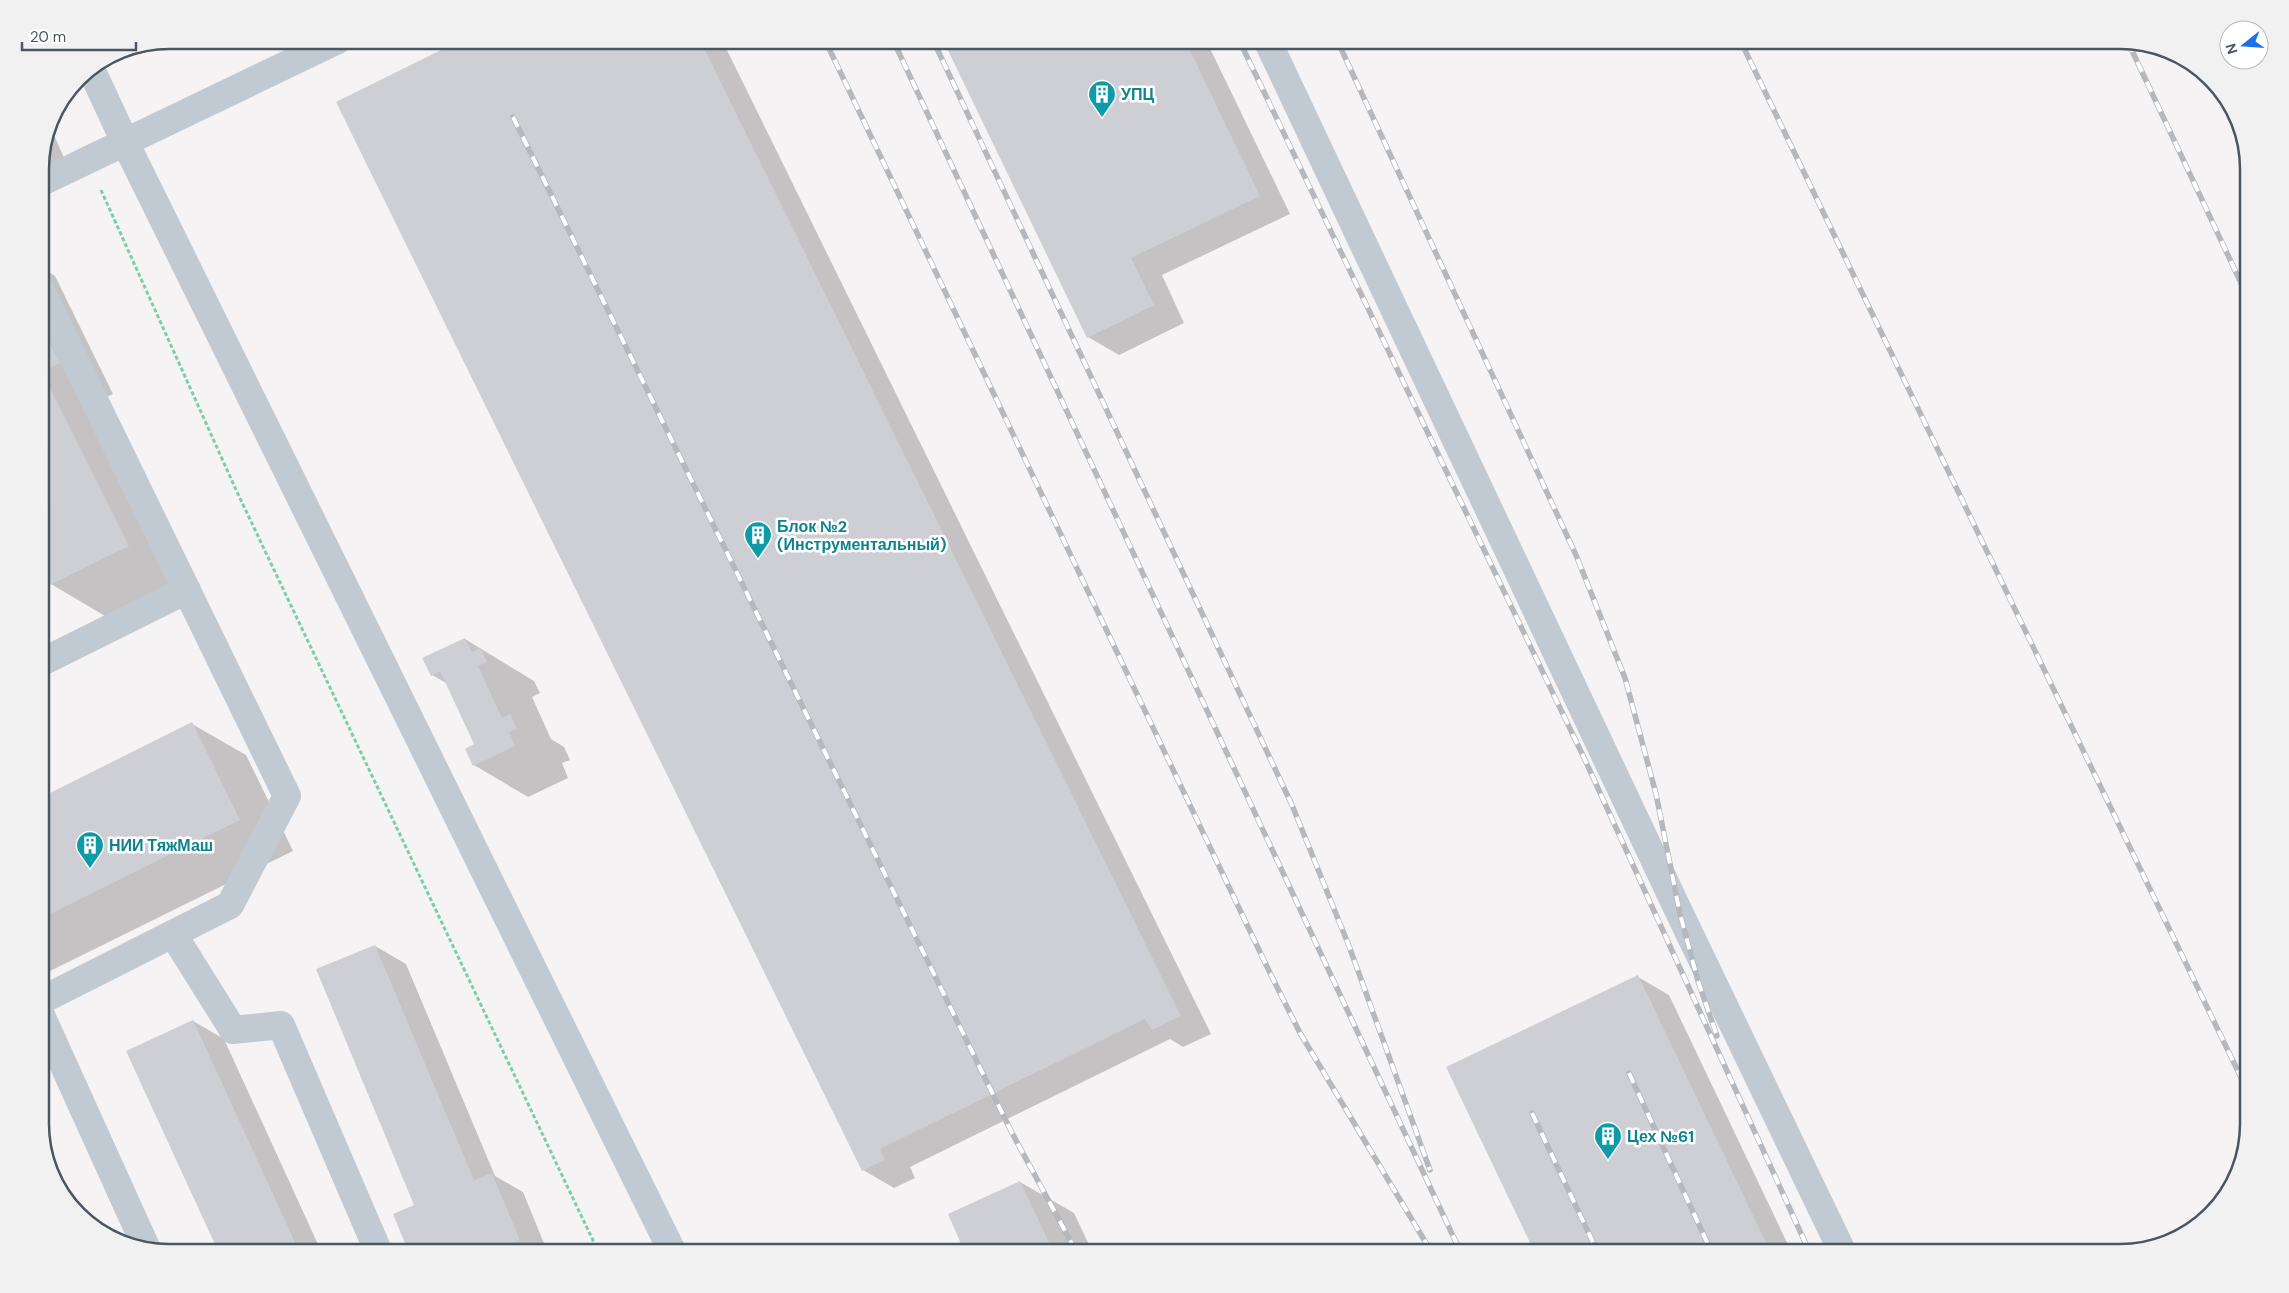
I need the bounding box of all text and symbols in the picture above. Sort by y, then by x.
scale bar [22,20,136,52]
north arrow [2219,20,2269,70]
text: 20 m [30,27,66,47]
text: N [2221,41,2242,56]
building icon: УПЦ [1087,79,1117,118]
place label: УПЦ [1121,84,1154,105]
place label: Блок №2 (Инструментальный) [777,516,946,555]
building icon: Блок №2 (Инструментальный) [743,520,773,559]
building icon: НИИ ТяжМаш [75,830,105,869]
place label: НИИ ТяжМаш [109,835,213,856]
building icon: Цех №61 [1593,1121,1623,1160]
place label: Цех №61 [1627,1126,1694,1147]

